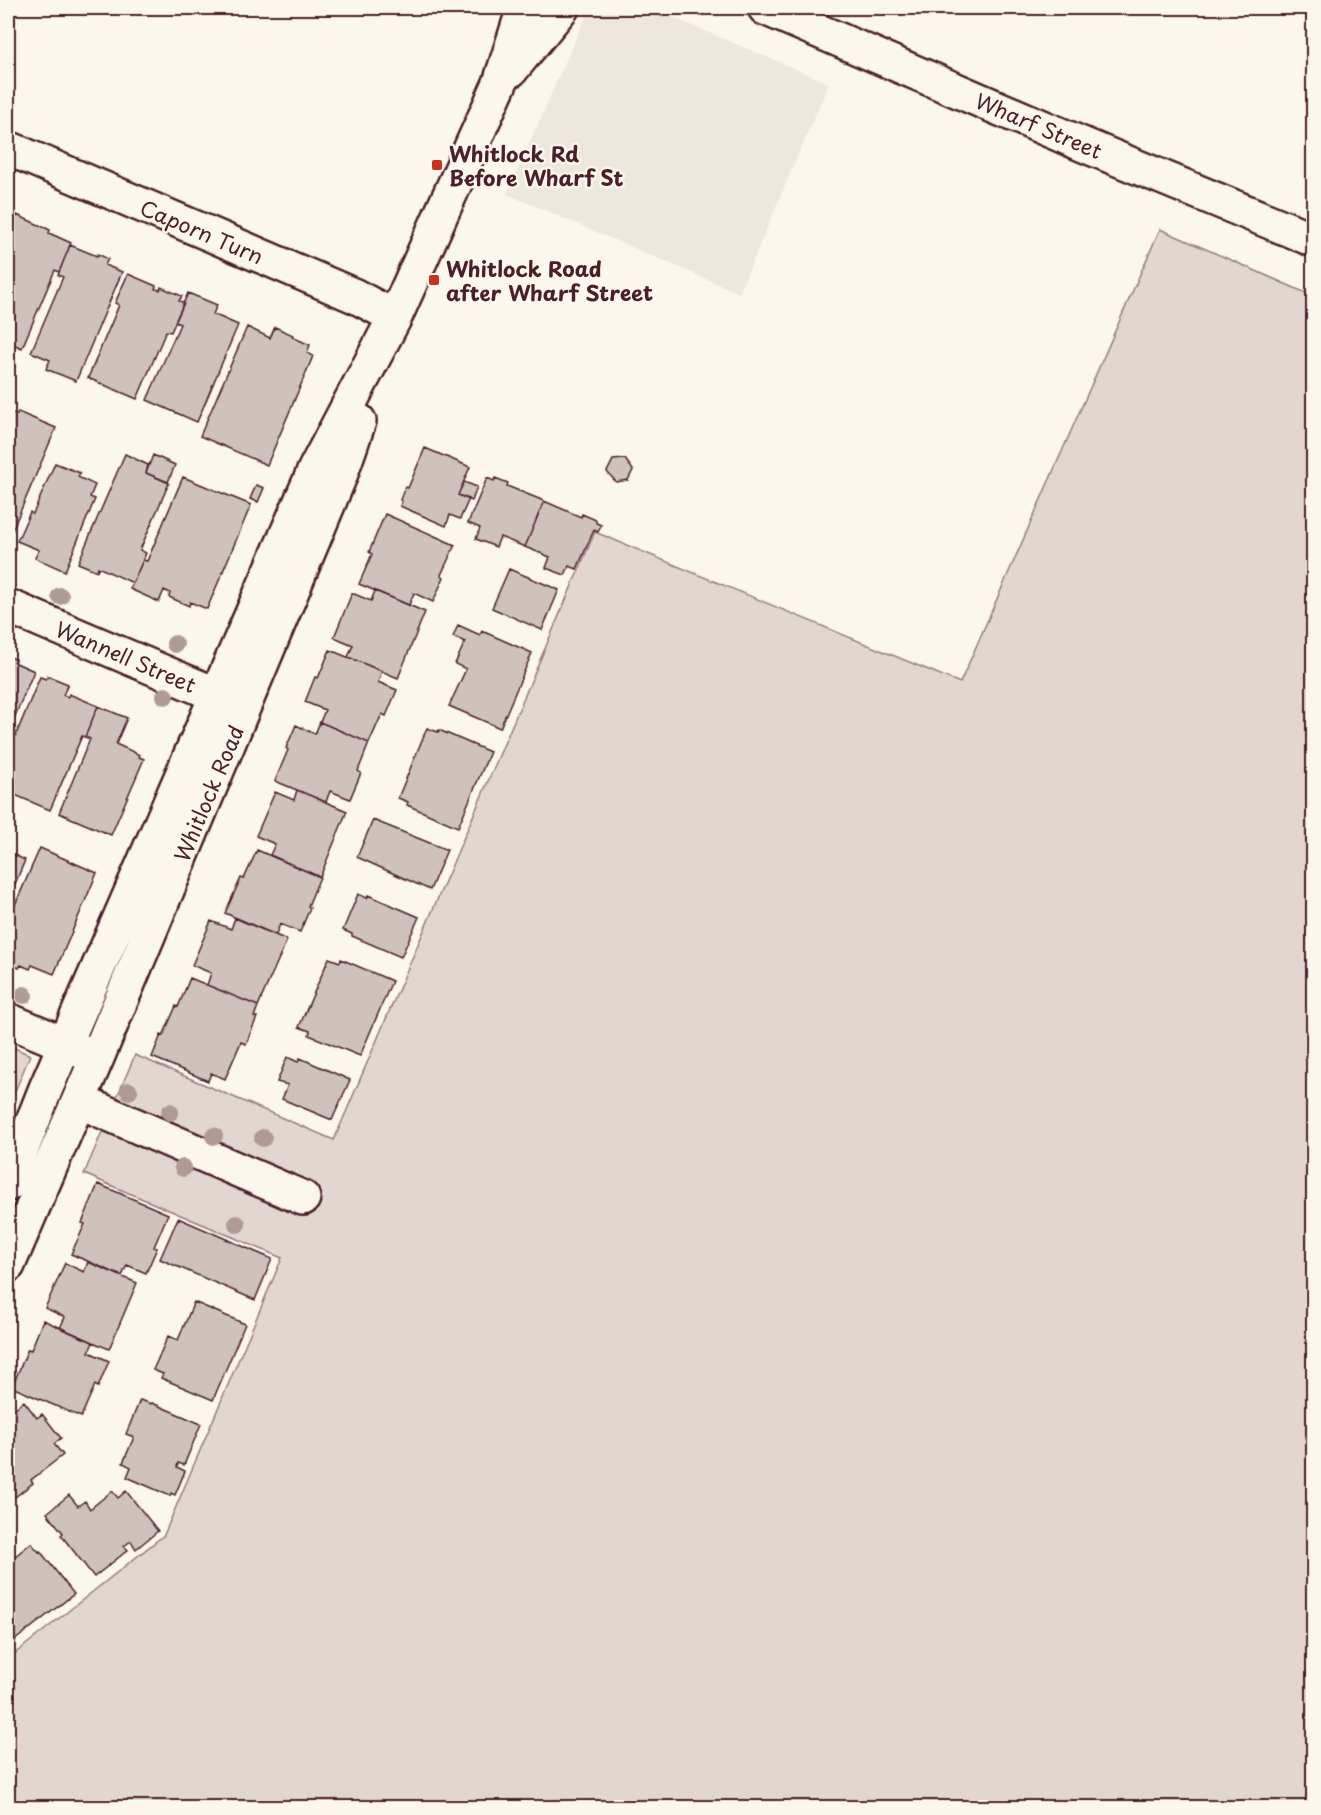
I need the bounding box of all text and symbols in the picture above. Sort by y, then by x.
street label: Wharf Street [971,84,1107,166]
place label: Whitlock Rd Before Wharf St [449,137,623,193]
marker: Whitlock Rd Before Wharf St [430,158,444,172]
street label: Caporn Turn [135,191,269,271]
place label: Whitlock Road after Wharf Street [446,252,653,308]
marker: Whitlock Road after Wharf Street [427,273,441,287]
street label: Wannell Street [51,612,201,700]
street label: Whitlock Road [165,720,251,866]

